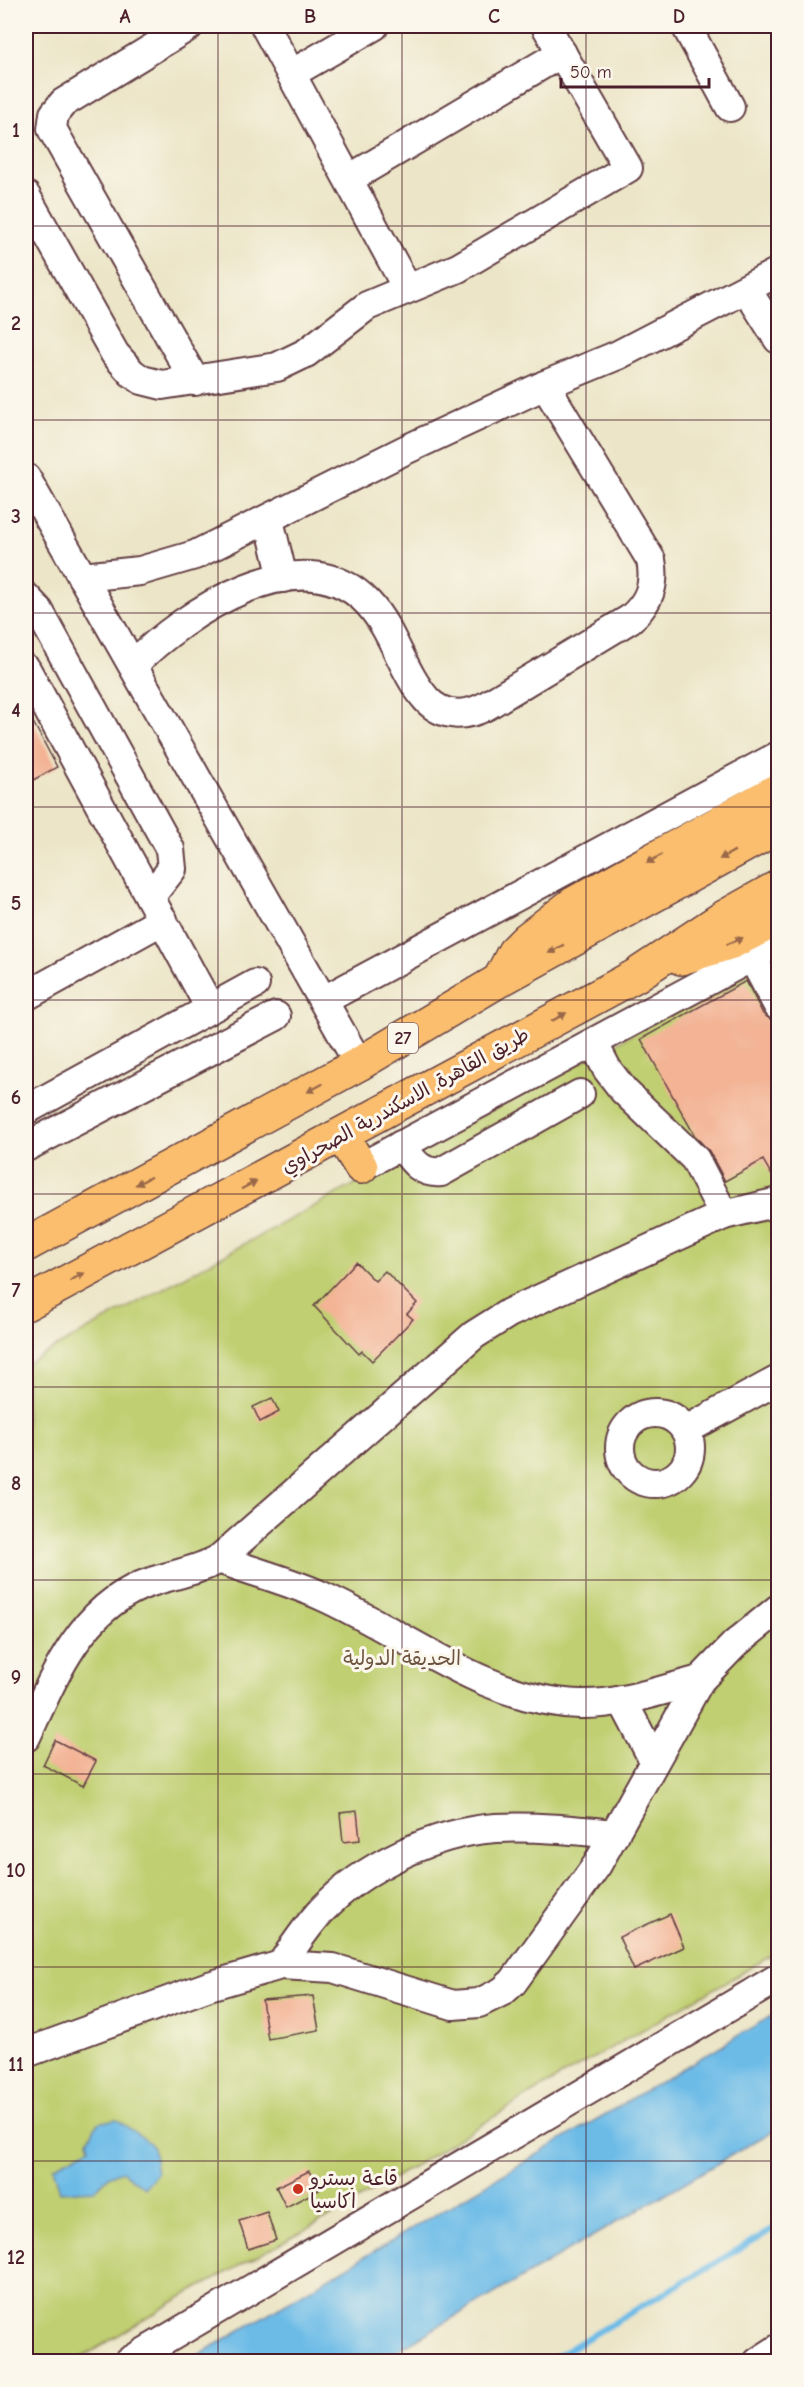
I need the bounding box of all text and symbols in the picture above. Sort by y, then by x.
text: A [119,5,131,28]
text: B [304,5,316,28]
text: C [488,5,500,28]
text: D [673,5,685,28]
scale bar [561,51,710,89]
text: 50 m [570,62,612,83]
text: 1 [12,119,20,142]
text: 2 [11,312,21,335]
text: 3 [11,505,21,528]
text: 4 [11,699,21,722]
one-way arrow [718,850,735,860]
one-way arrow [645,854,662,864]
text: 5 [11,892,21,915]
one-way arrow [726,936,744,945]
one-way arrow [548,944,565,954]
one-way arrow [551,1012,568,1022]
street label: طريق القاهرة, الاسكندرية الصحراوي [277,1023,535,1181]
road number: 27 [388,1023,418,1053]
one-way arrow [306,1083,323,1093]
text: 6 [11,1086,21,1109]
one-way arrow [134,1176,151,1186]
one-way arrow [241,1180,258,1190]
one-way arrow [69,1272,86,1282]
text: 7 [12,1279,21,1302]
text: 8 [11,1472,21,1495]
park label: الحديقة الدولية [343,1647,461,1670]
text: 9 [11,1666,21,1689]
text: 10 [6,1859,26,1882]
text: 11 [8,2053,24,2076]
place label: قاعة بسترو اكاسيا [308,2167,398,2213]
marker: قاعة بسترو اكاسيا [291,2182,305,2196]
text: 12 [7,2246,25,2269]

